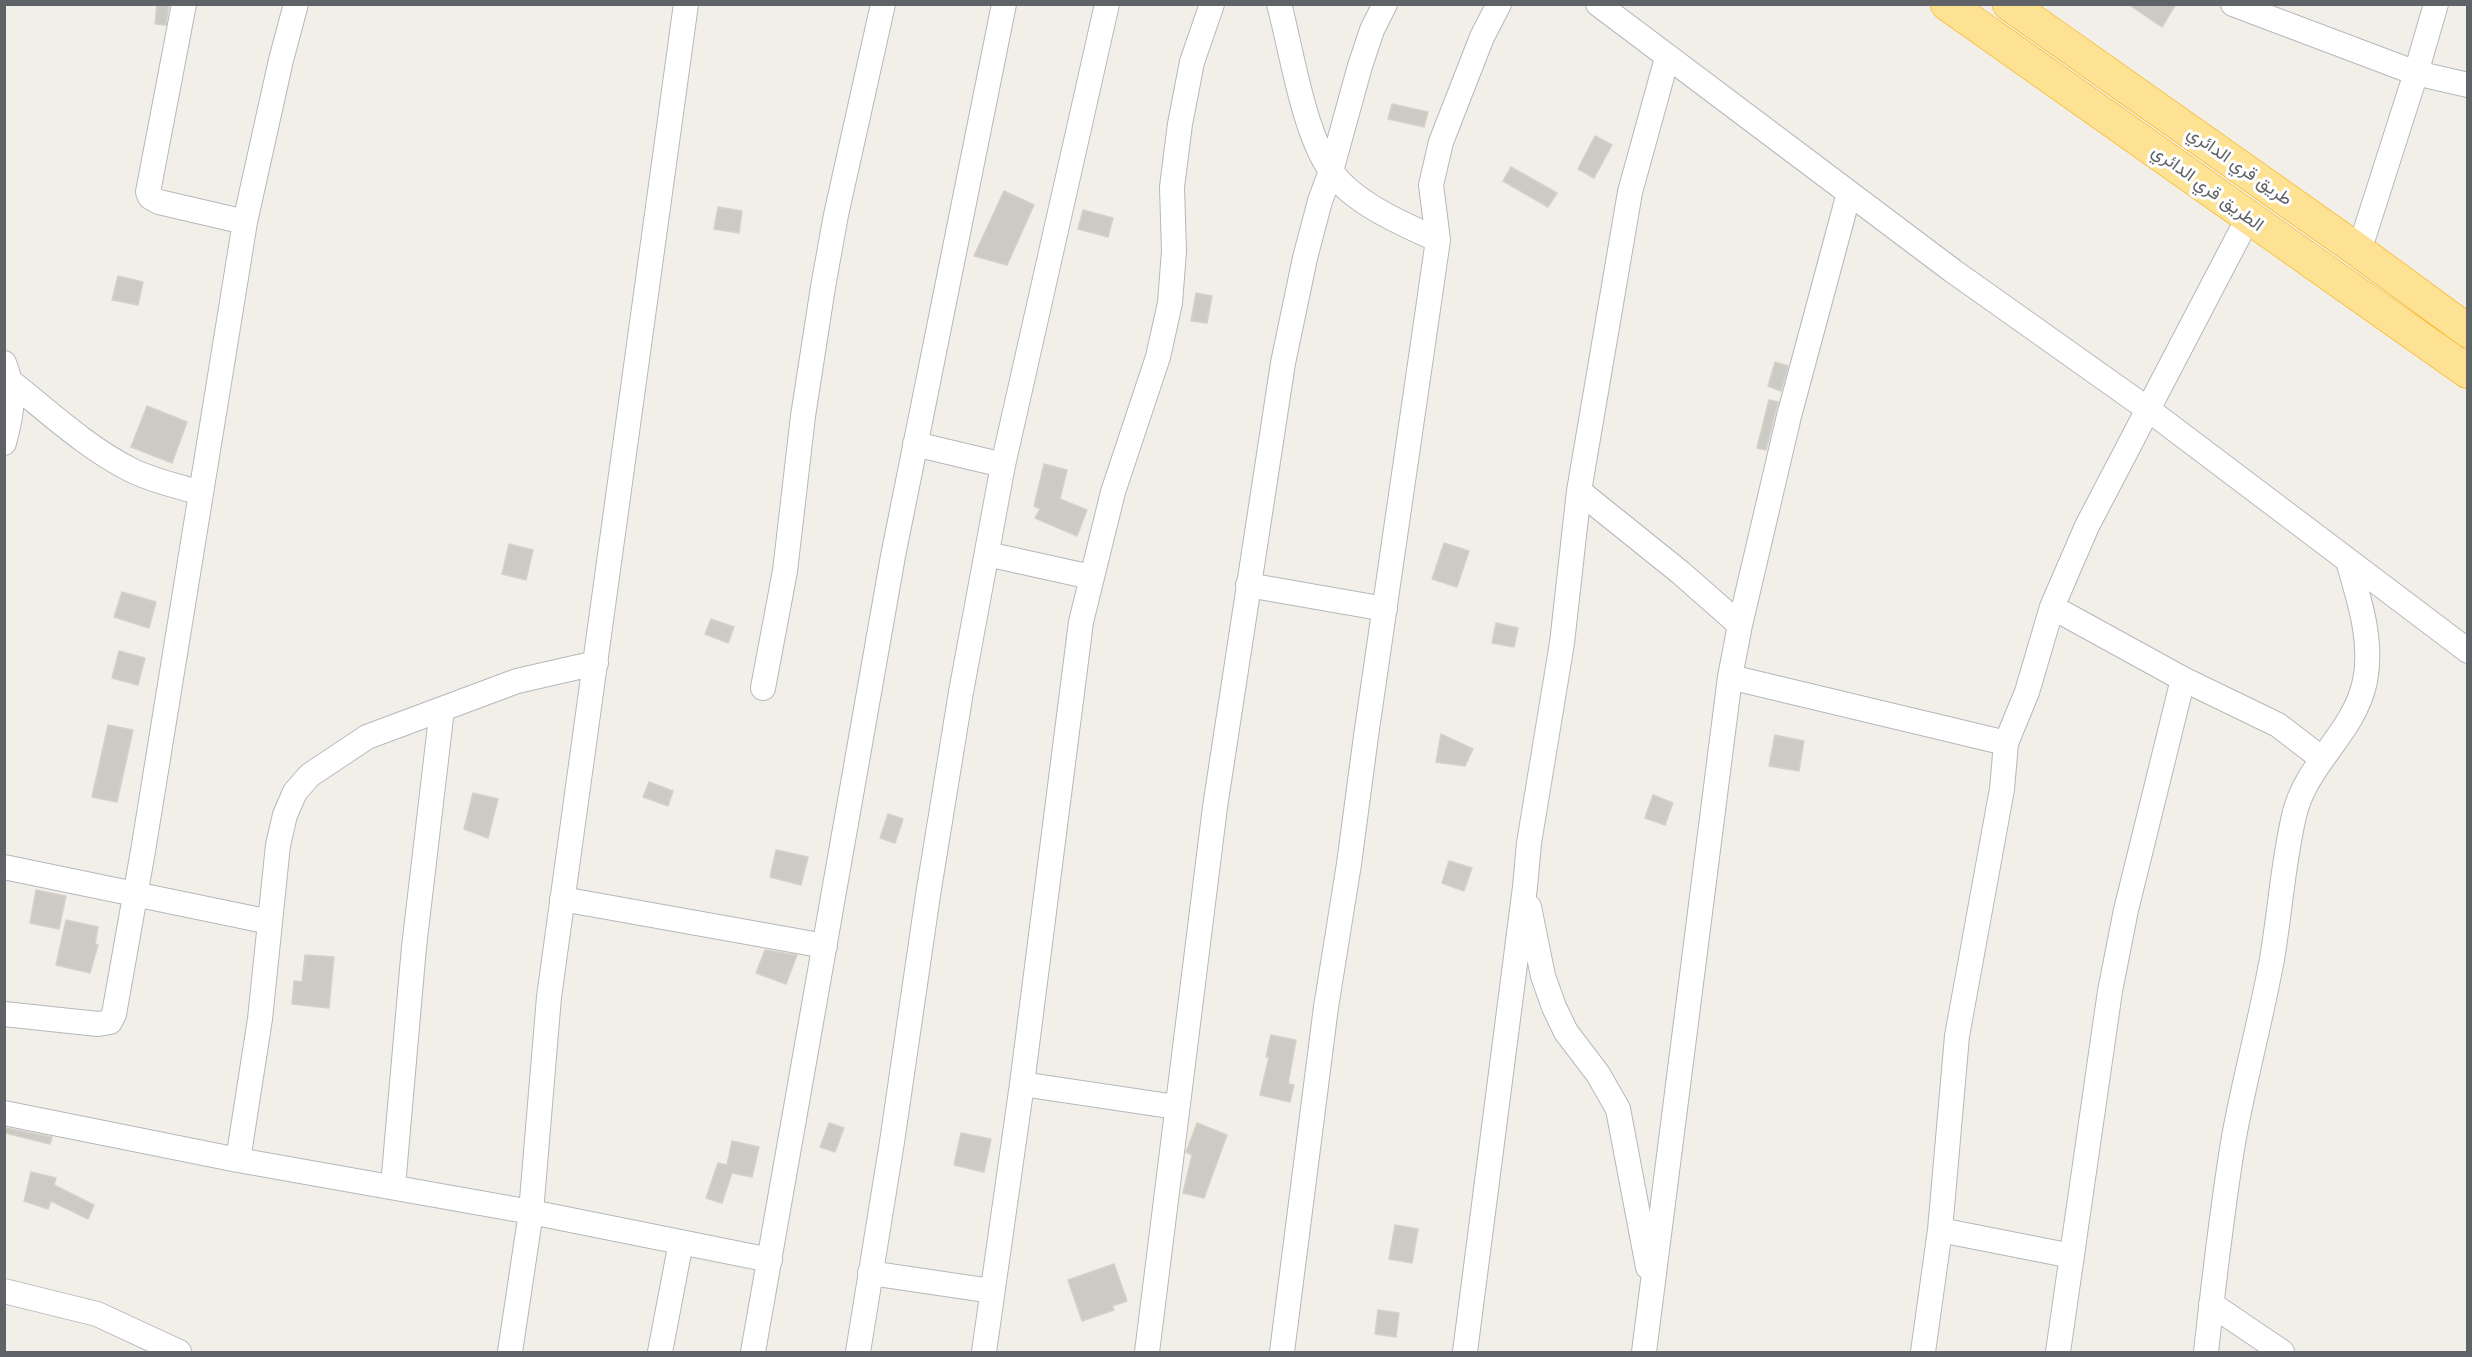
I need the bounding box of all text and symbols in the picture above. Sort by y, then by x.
street label: طريق قري الدائري [2182,123,2296,211]
street label: الطريق قري الدائري [2147,141,2267,237]

